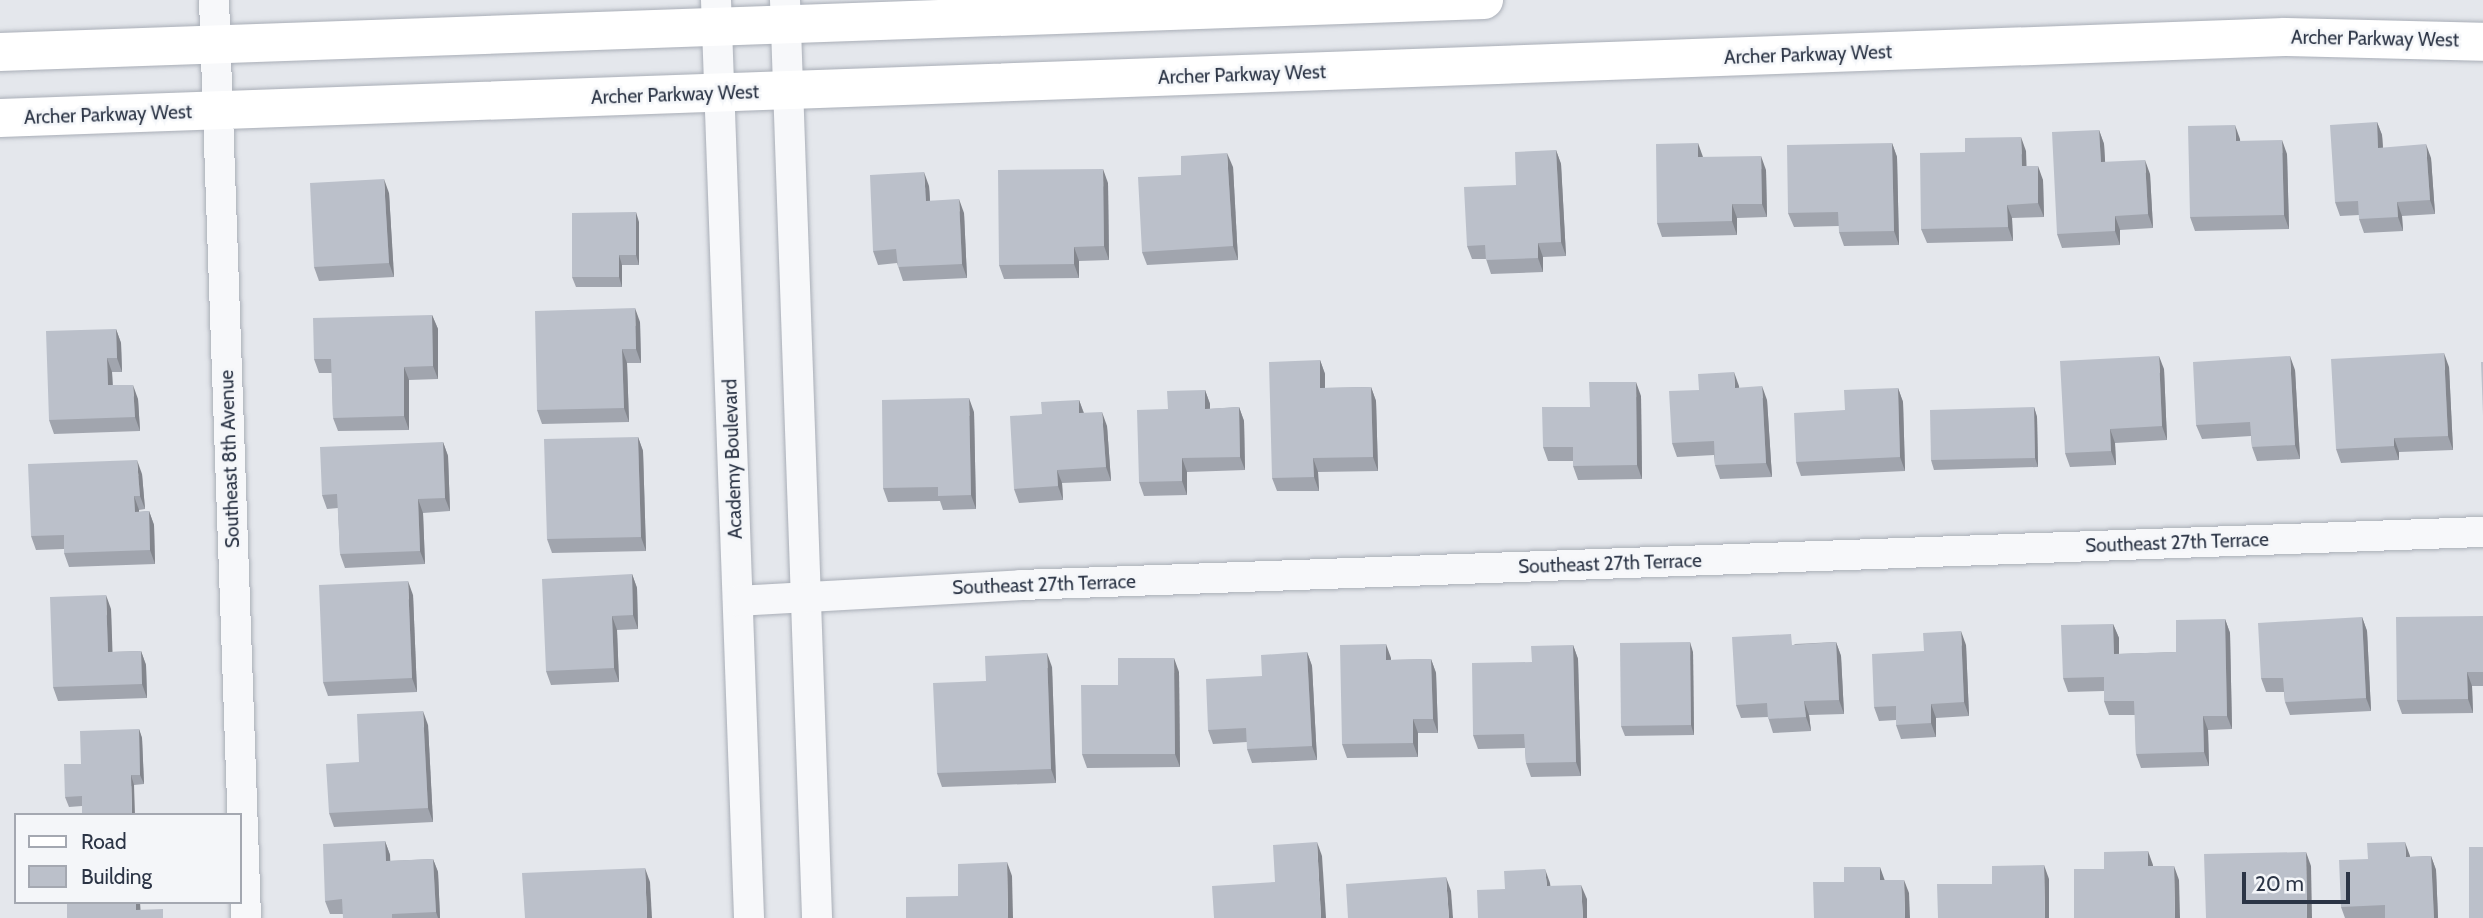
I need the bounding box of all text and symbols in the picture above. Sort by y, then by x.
street label: Archer Parkway West [2291,26,2459,52]
street label: Archer Parkway West [1724,41,1892,69]
street label: Archer Parkway West [1158,61,1326,89]
street label: Archer Parkway West [591,81,759,109]
street label: Archer Parkway West [24,101,192,129]
street label: Southeast 8th Avenue [215,369,245,549]
street label: Academy Boulevard [719,379,747,539]
street label: Southeast 27th Terrace [2085,528,2269,558]
street label: Southeast 27th Terrace [1518,549,1702,579]
street label: Southeast 27th Terrace [952,570,1136,600]
legend [14,813,242,904]
text: Road [81,829,127,854]
scale bar [2245,858,2354,902]
text: Building [81,864,152,889]
text: 20 m [2255,871,2304,896]

